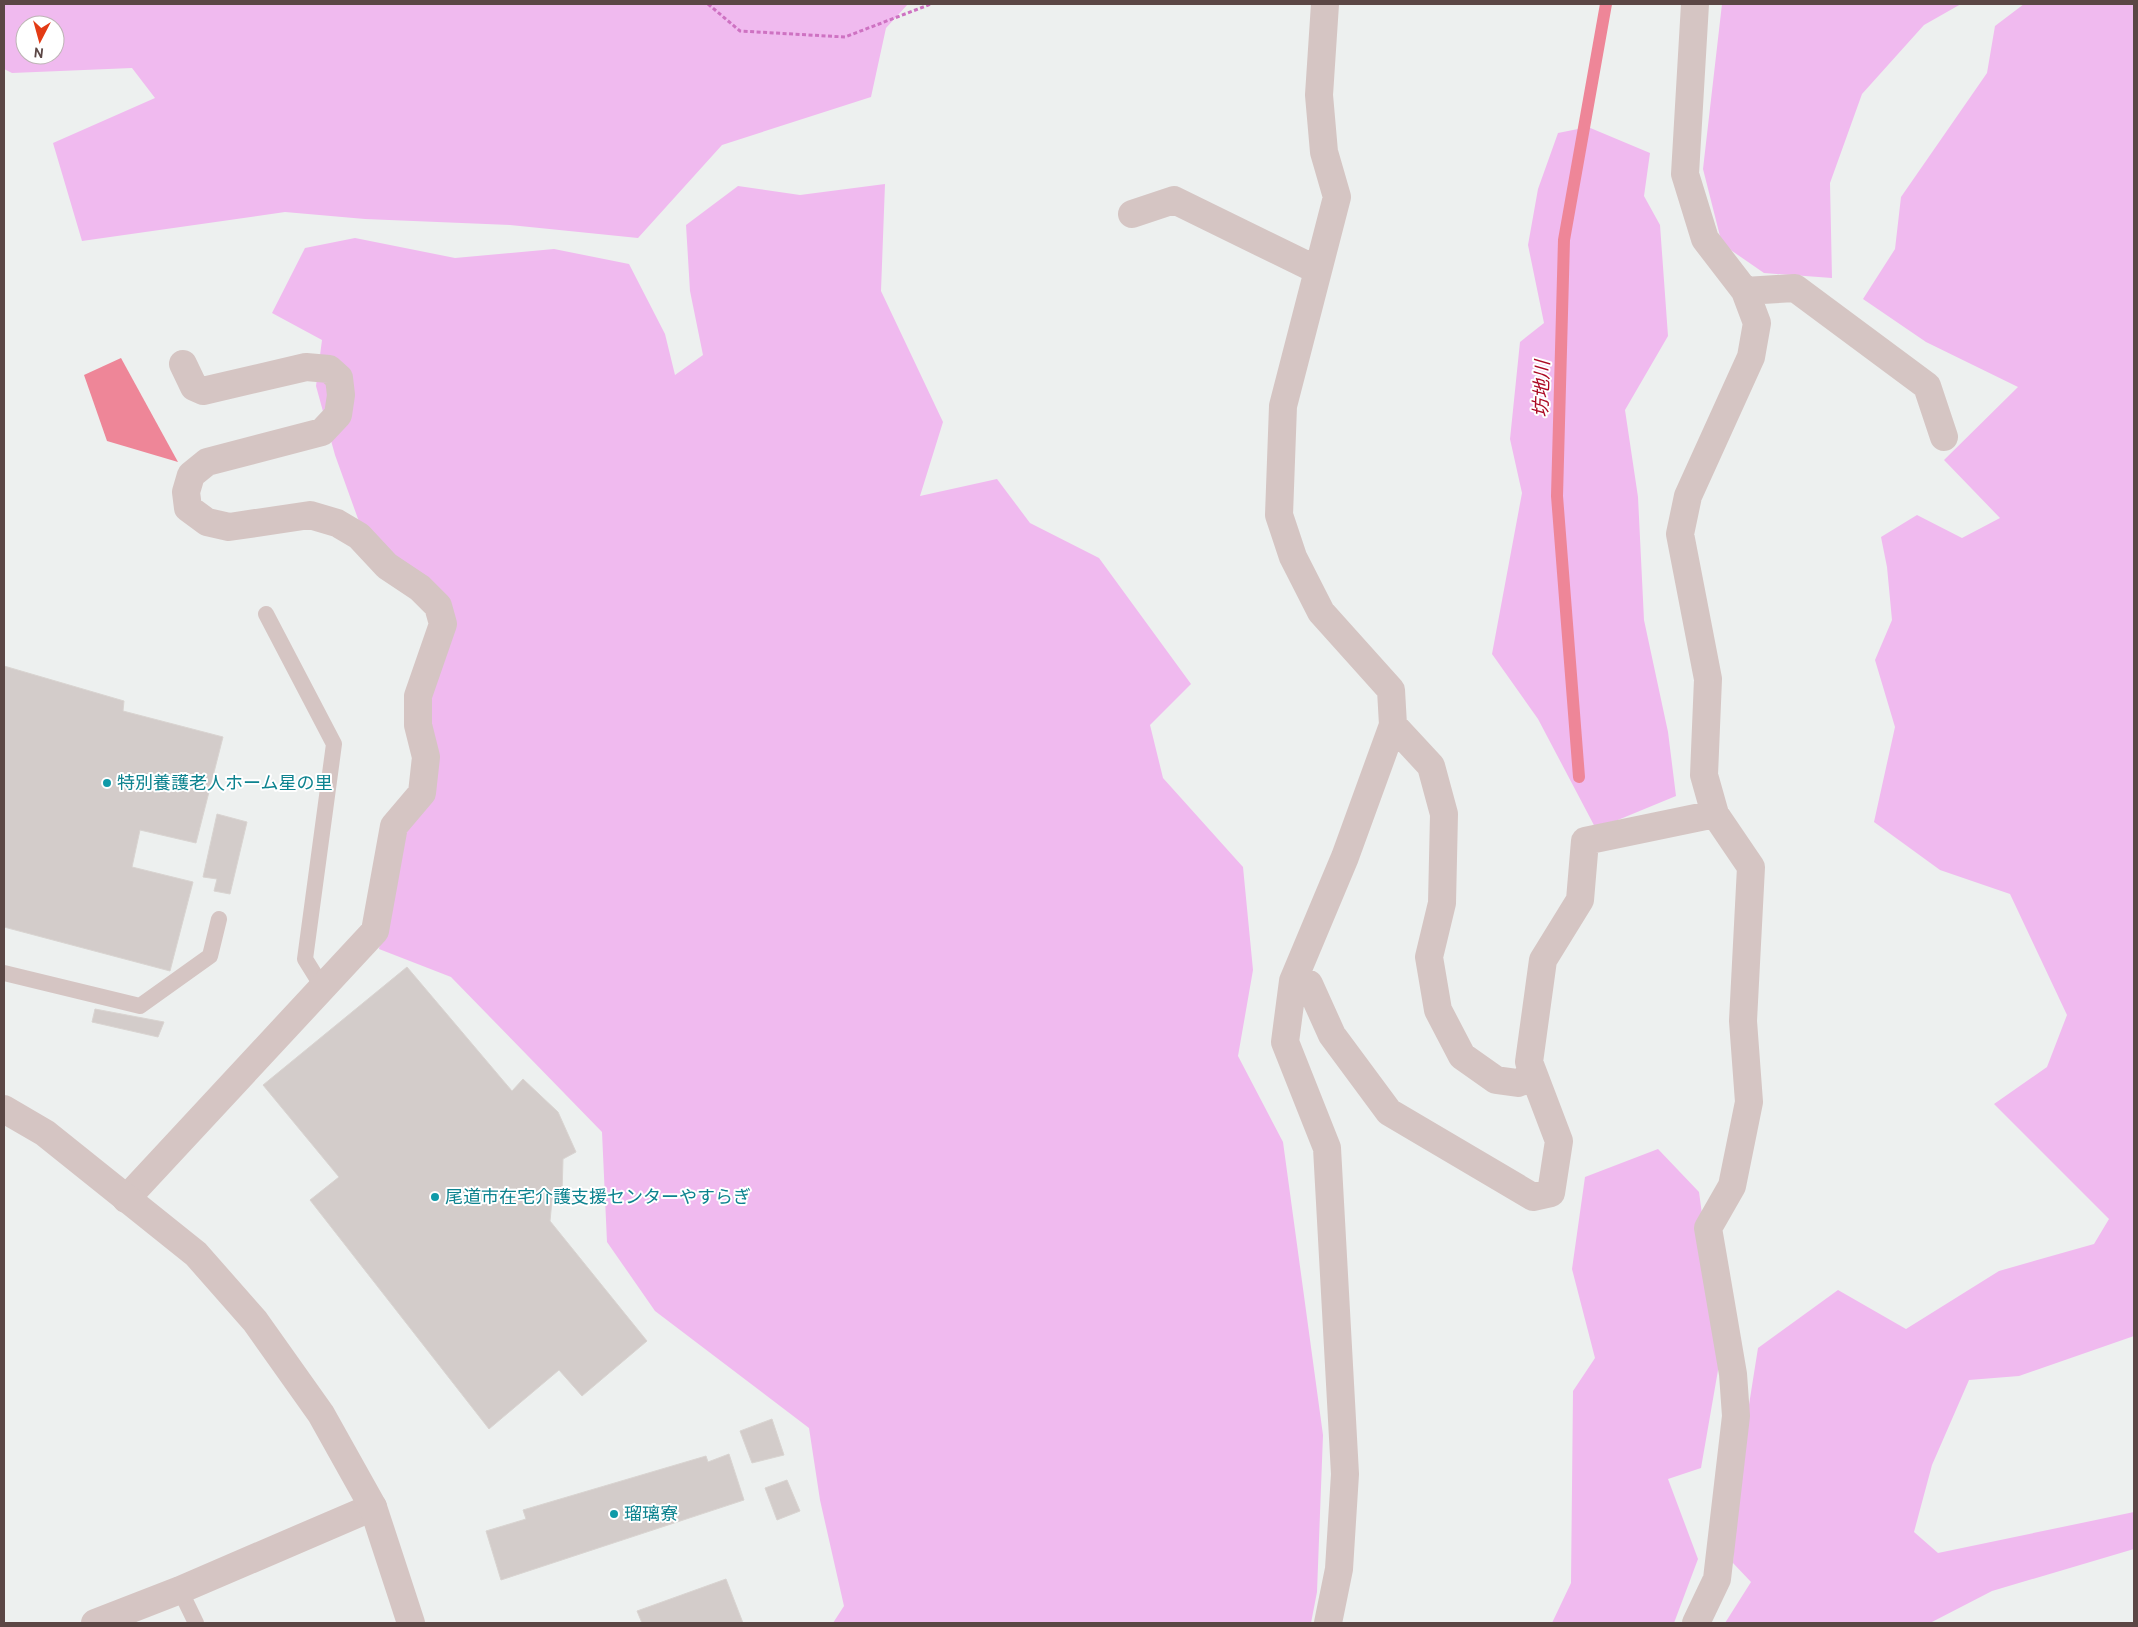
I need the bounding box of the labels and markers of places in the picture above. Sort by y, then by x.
place label: 特別養護老人ホーム星の里 [117,773,332,796]
marker: 特別養護老人ホーム星の里 [101,777,113,789]
place label: 尾道市在宅介護支援センターやすらぎ [445,1187,751,1210]
marker: 尾道市在宅介護支援センターやすらぎ [429,1191,441,1203]
place label: 瑠璃寮 [624,1504,678,1527]
marker: 瑠璃寮 [608,1508,620,1520]

